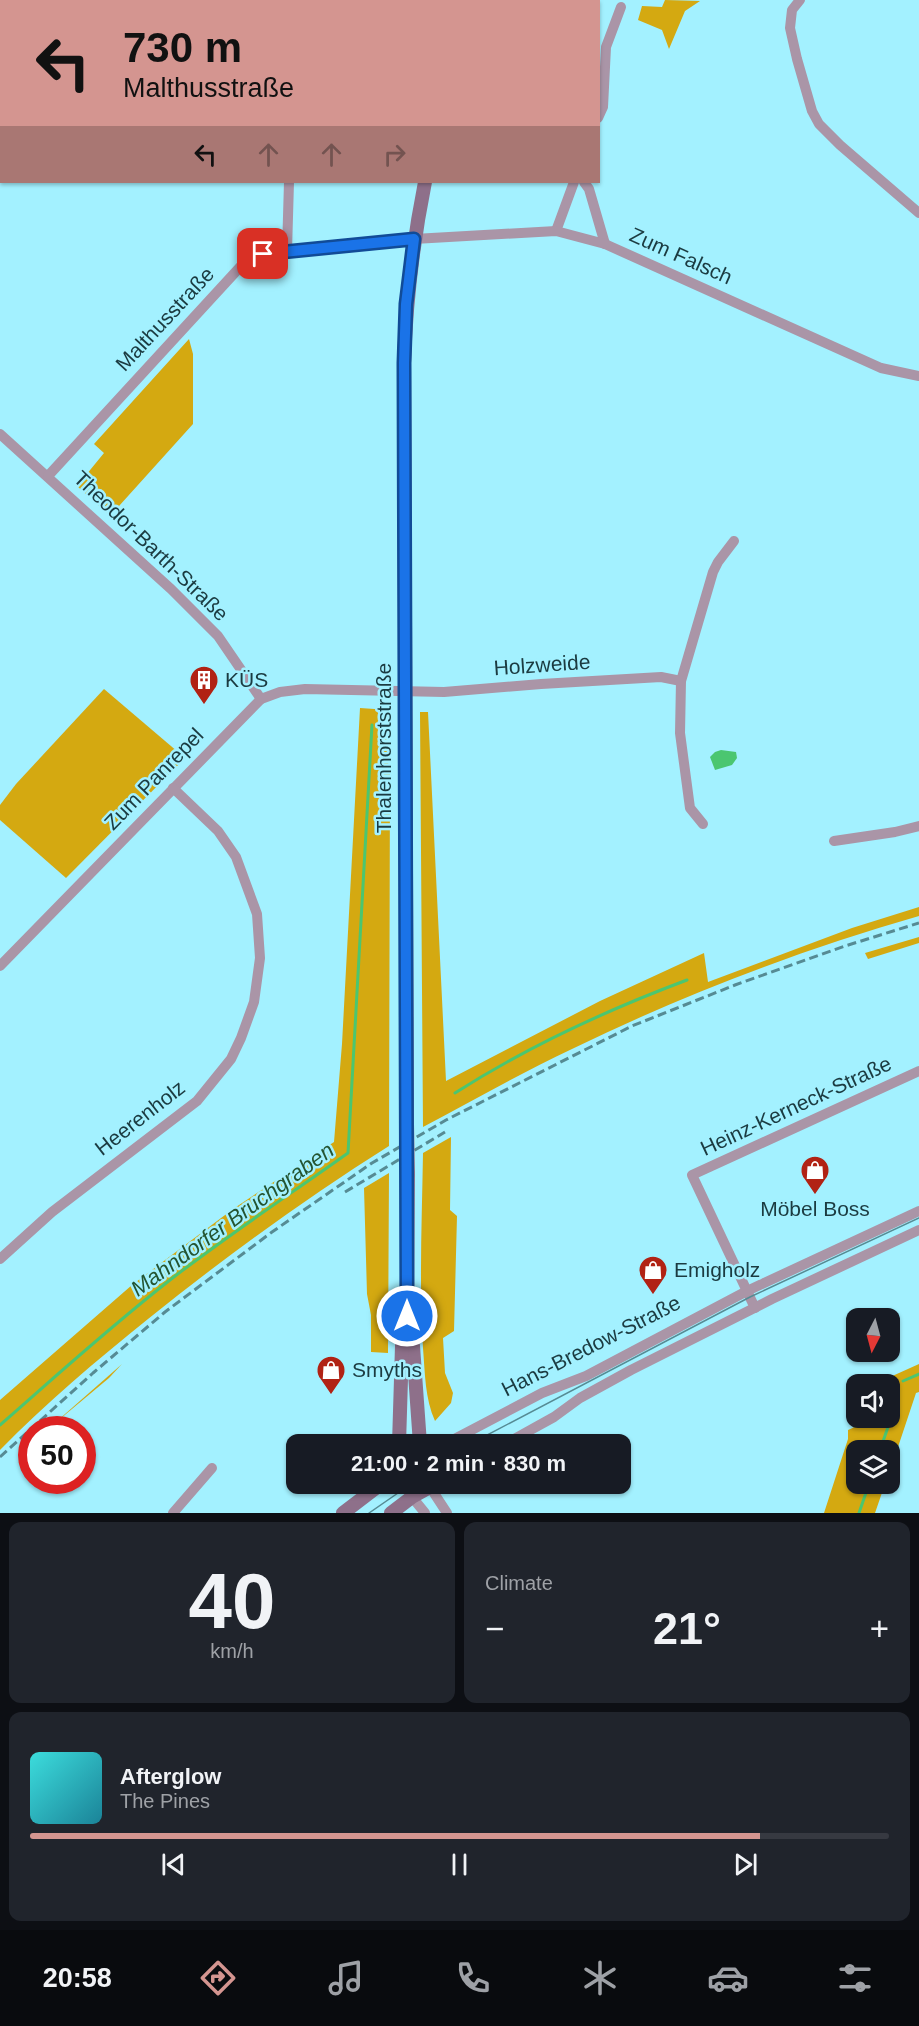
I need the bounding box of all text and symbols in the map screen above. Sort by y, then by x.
icon: left [24,24,102,102]
text: 730 m [123,24,242,71]
text: Malthusstraße [123,73,294,103]
icon: left [189,138,222,171]
icon: ahead [252,138,285,171]
icon: ahead [315,138,348,171]
icon: right [378,138,411,171]
street label: Zum Falsch [626,223,736,288]
pin [237,228,288,279]
icon: arrive [246,237,279,270]
street label: Malthusstraße [111,262,218,375]
street label: Theodor-Barth-Straße [69,466,233,625]
street label: Holzweide [493,650,591,679]
street label: Thalenhorststraße [372,663,395,833]
building icon: KÜS [188,664,220,706]
place label: KÜS [225,668,268,691]
street label: Zum Panrepel [100,723,208,834]
street label: Heinz-Kerneck-Straße [697,1051,895,1160]
street label: Heerenholz [90,1075,189,1160]
water label: Mahndorfer Bruchgraben [126,1137,339,1301]
shop icon: Möbel Boss [799,1154,831,1196]
place label: Möbel Boss [760,1197,870,1220]
shop icon: Emigholz [637,1254,669,1296]
place label: Emigholz [674,1258,760,1281]
position arrow [375,1284,439,1348]
street label: Hans-Bredow-Straße [498,1291,684,1401]
north arrow [846,1308,900,1362]
map controls [846,1308,900,1494]
shop icon: Smyths [315,1354,347,1396]
place label: Smyths [352,1358,422,1381]
button: sound [846,1374,900,1428]
speed limit sign: 50 [18,1416,96,1494]
button: layers [846,1440,900,1494]
text: 21:00 · 2 min · 830 m [351,1451,566,1476]
text: 40 [189,1557,275,1645]
text: Climate [485,1572,553,1594]
text: 21° [653,1603,721,1654]
text: − [485,1610,504,1647]
text: + [870,1610,889,1647]
text: km/h [210,1640,254,1662]
text: Afterglow [120,1764,221,1789]
text: The Pines [120,1790,210,1812]
icon: previous [157,1848,190,1881]
icon: pause [443,1848,476,1881]
icon: next [729,1848,762,1881]
icon: directions [197,1957,239,1999]
icon: music [325,1957,367,1999]
icon: phone [452,1957,494,1999]
icon: climate [579,1957,621,1999]
icon: car [707,1957,749,1999]
icon: filters [834,1957,876,1999]
text: 20:58 [43,1963,112,1993]

